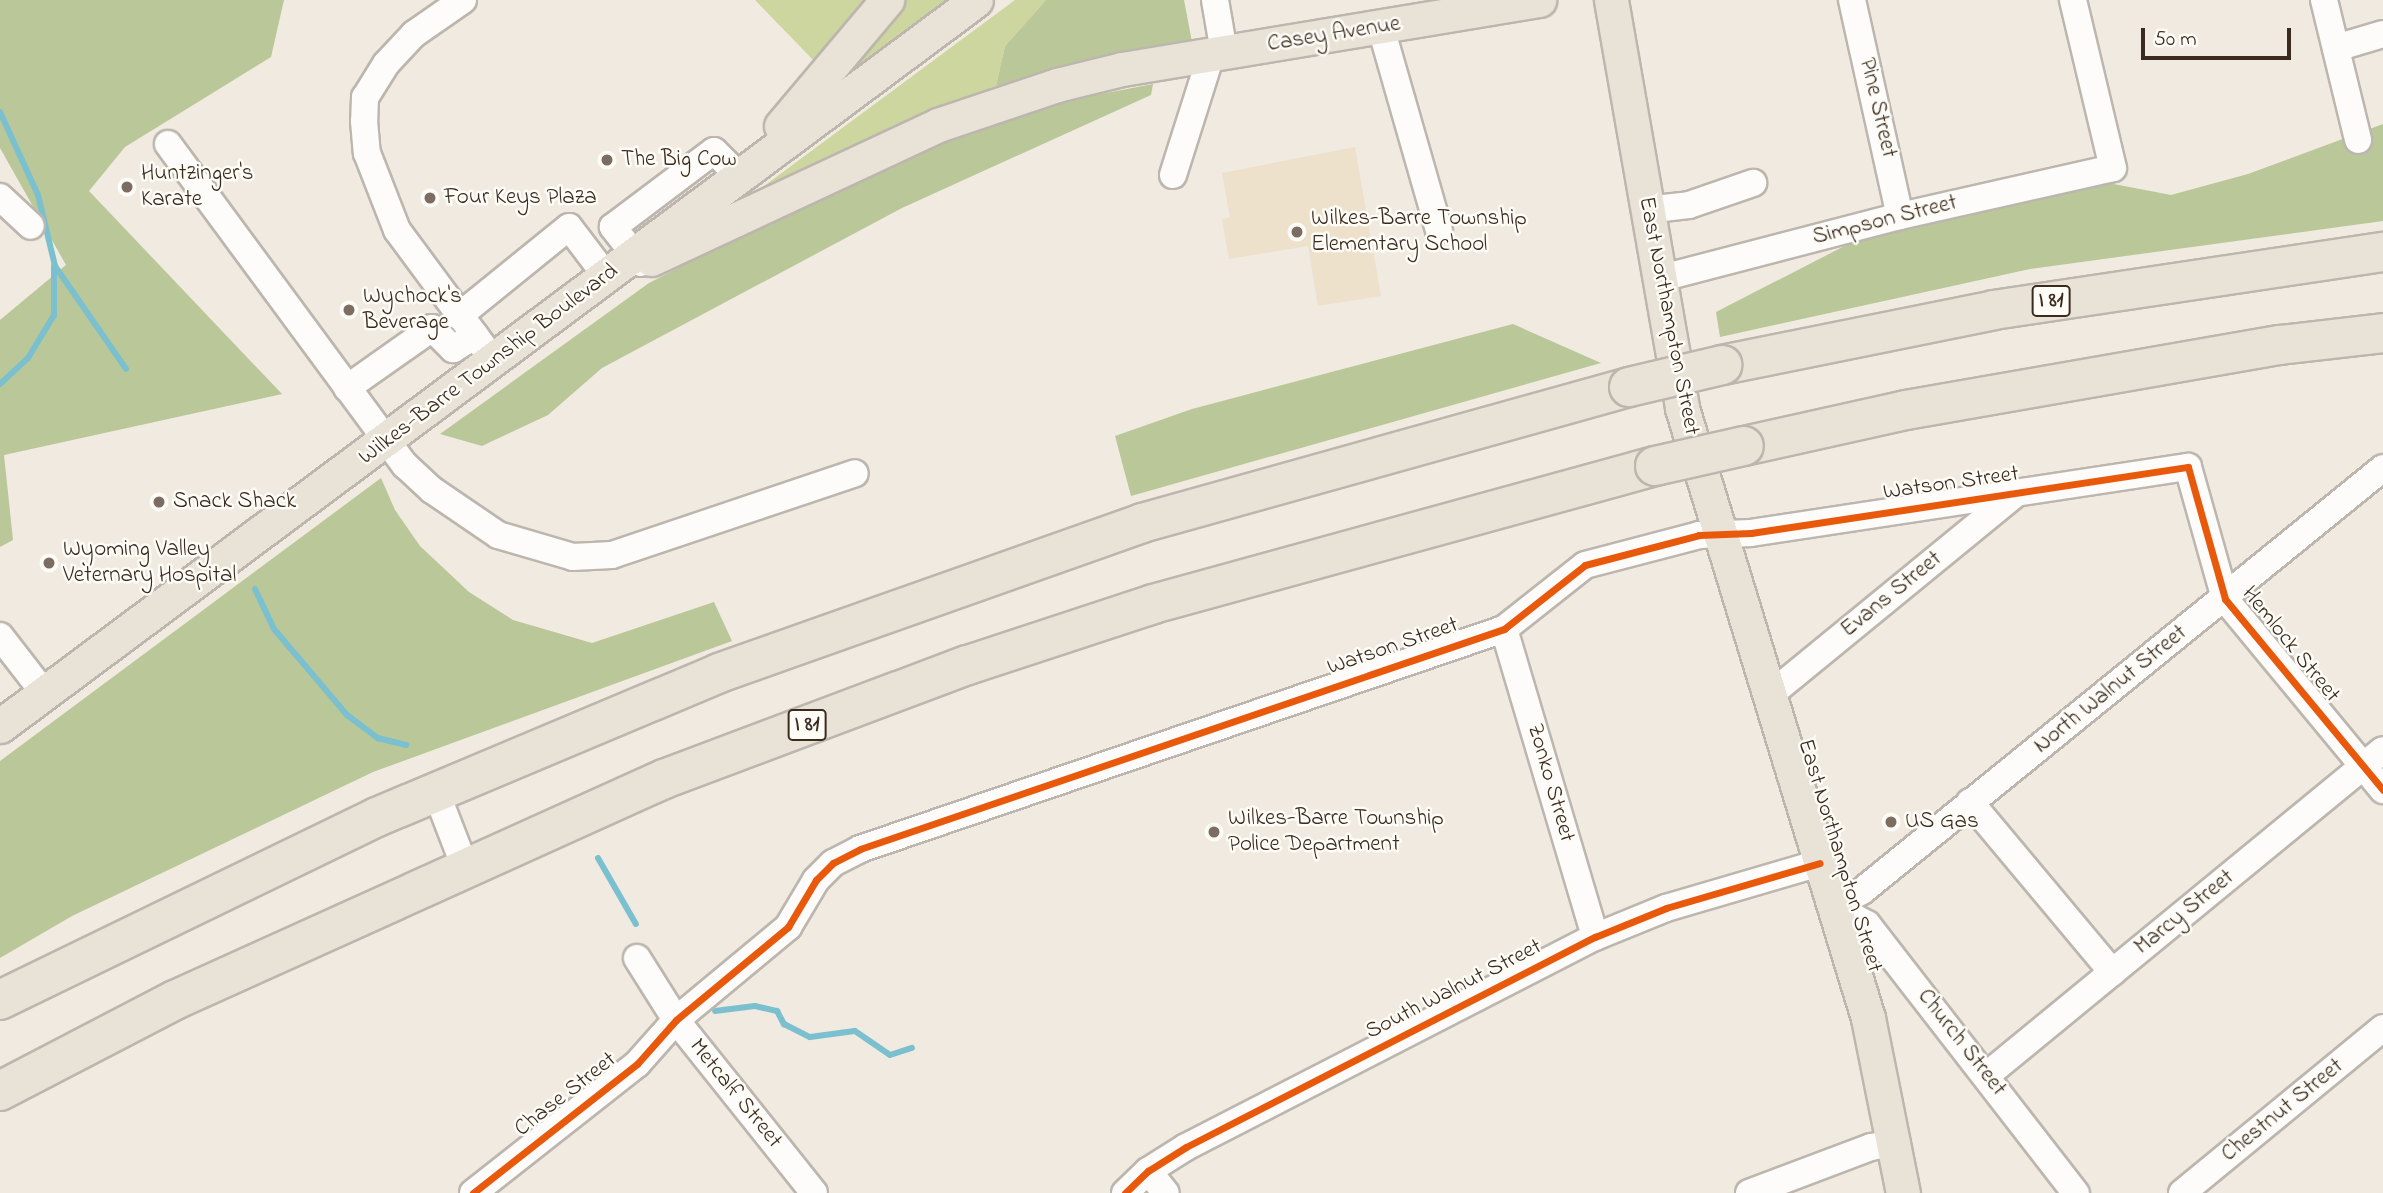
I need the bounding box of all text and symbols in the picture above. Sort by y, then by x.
street label: Casey Avenue [1265,11,1403,59]
scale bar [2145,14,2296,58]
text: 50 m [2154,25,2197,55]
street label: Pine Street [1852,55,1902,161]
place label: The Big Cow [621,146,737,174]
marker: The Big Cow [599,152,615,168]
place label: Huntzinger's Karate [141,160,254,214]
marker: Huntzinger's Karate [119,179,135,195]
place label: Four Keys Plaza [444,184,597,212]
marker: Four Keys Plaza [422,190,438,206]
street label: Simpson Street [1810,190,1960,252]
street label: East Northampton Street [1631,194,1705,438]
place label: Wilkes-Barre Township Elementary School [1311,205,1527,259]
marker: Wilkes-Barre Township Elementary School [1289,224,1305,240]
street label: Wilkes-Barre Township Boulevard [354,258,624,472]
place label: Wychock's Beverage [363,283,462,337]
road number: I 81 [2030,284,2072,318]
marker: Wychock's Beverage [341,302,357,318]
street label: Watson Street [1881,461,2021,507]
place label: Snack Shack [173,488,296,516]
marker: Snack Shack [151,494,167,510]
place label: Wyoming Valley Veternary Hospital [63,536,236,590]
street label: Evans Street [1836,546,1948,644]
marker: Wyoming Valley Veternary Hospital [41,555,57,571]
street label: Hemlock Street [2235,581,2345,709]
street label: Watson Street [1324,612,1462,682]
street label: North Walnut Street [2029,620,2193,760]
road number: I 81 [786,708,828,742]
street label: Zonko Street [1520,721,1580,845]
street label: East Northampton Street [1790,736,1888,976]
place label: Wilkes-Barre Township Police Department [1228,805,1444,859]
place label: US Gas [1905,808,1979,836]
marker: US Gas [1883,814,1899,830]
marker: Wilkes-Barre Township Police Department [1206,824,1222,840]
street label: Marcy Street [2130,864,2240,962]
street label: South Walnut Street [1361,934,1547,1046]
street label: Church Street [1911,984,2011,1102]
street label: Metcalf Street [682,1034,788,1154]
street label: Chase Street [510,1047,622,1143]
street label: Chestnut Street [2216,1053,2350,1169]

